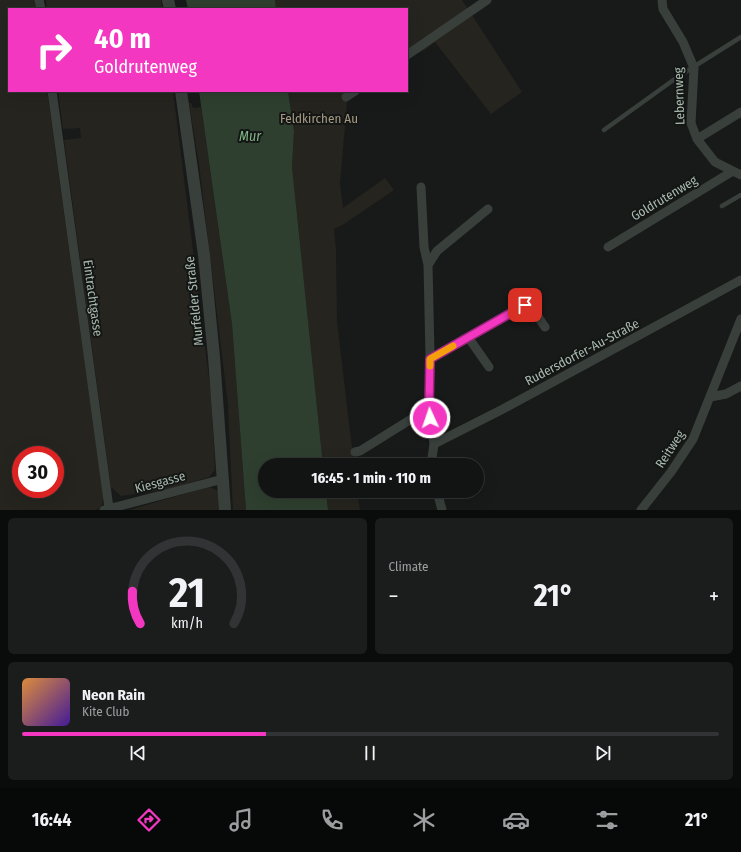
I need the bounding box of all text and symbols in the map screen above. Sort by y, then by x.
text: 40 m [94,22,151,55]
icon: right [28,24,80,76]
text: Goldrutenweg [94,56,197,78]
street label: Lebernweg [670,66,688,125]
park label: Feldkirchen Au [280,111,358,126]
water label: Mur [239,128,262,145]
street label: Goldrutenweg [628,172,700,224]
street label: Murfelder Straße [182,256,206,346]
street label: Eintrachtgasse [80,259,106,337]
pin [508,288,542,322]
icon: arrive [514,294,536,316]
street label: Rudersdorfer-Au-Straße [522,316,642,388]
position arrow [409,397,451,439]
street label: Reitweg [652,427,688,471]
speed limit sign: 30 [12,446,64,498]
street label: Kiesgasse [133,468,187,496]
text: 16:45 · 1 min · 110 m [311,469,431,487]
text: Climate [389,559,429,574]
text: 21 [168,568,205,618]
text: 21° [534,578,574,614]
text: − [389,583,398,610]
text: + [709,583,719,610]
text: km/h [171,615,203,632]
text: Neon Rain [82,686,145,704]
text: Kite Club [82,704,129,719]
icon: previous [127,742,149,764]
icon: pause [359,742,381,764]
icon: next [592,742,614,764]
icon: directions [135,806,163,834]
icon: music [227,806,255,834]
icon: phone [318,806,346,834]
icon: climate [410,806,438,834]
icon: car [502,806,530,834]
icon: filters [593,806,621,834]
text: 16:44 [32,809,71,831]
text: 21° [685,809,709,831]

